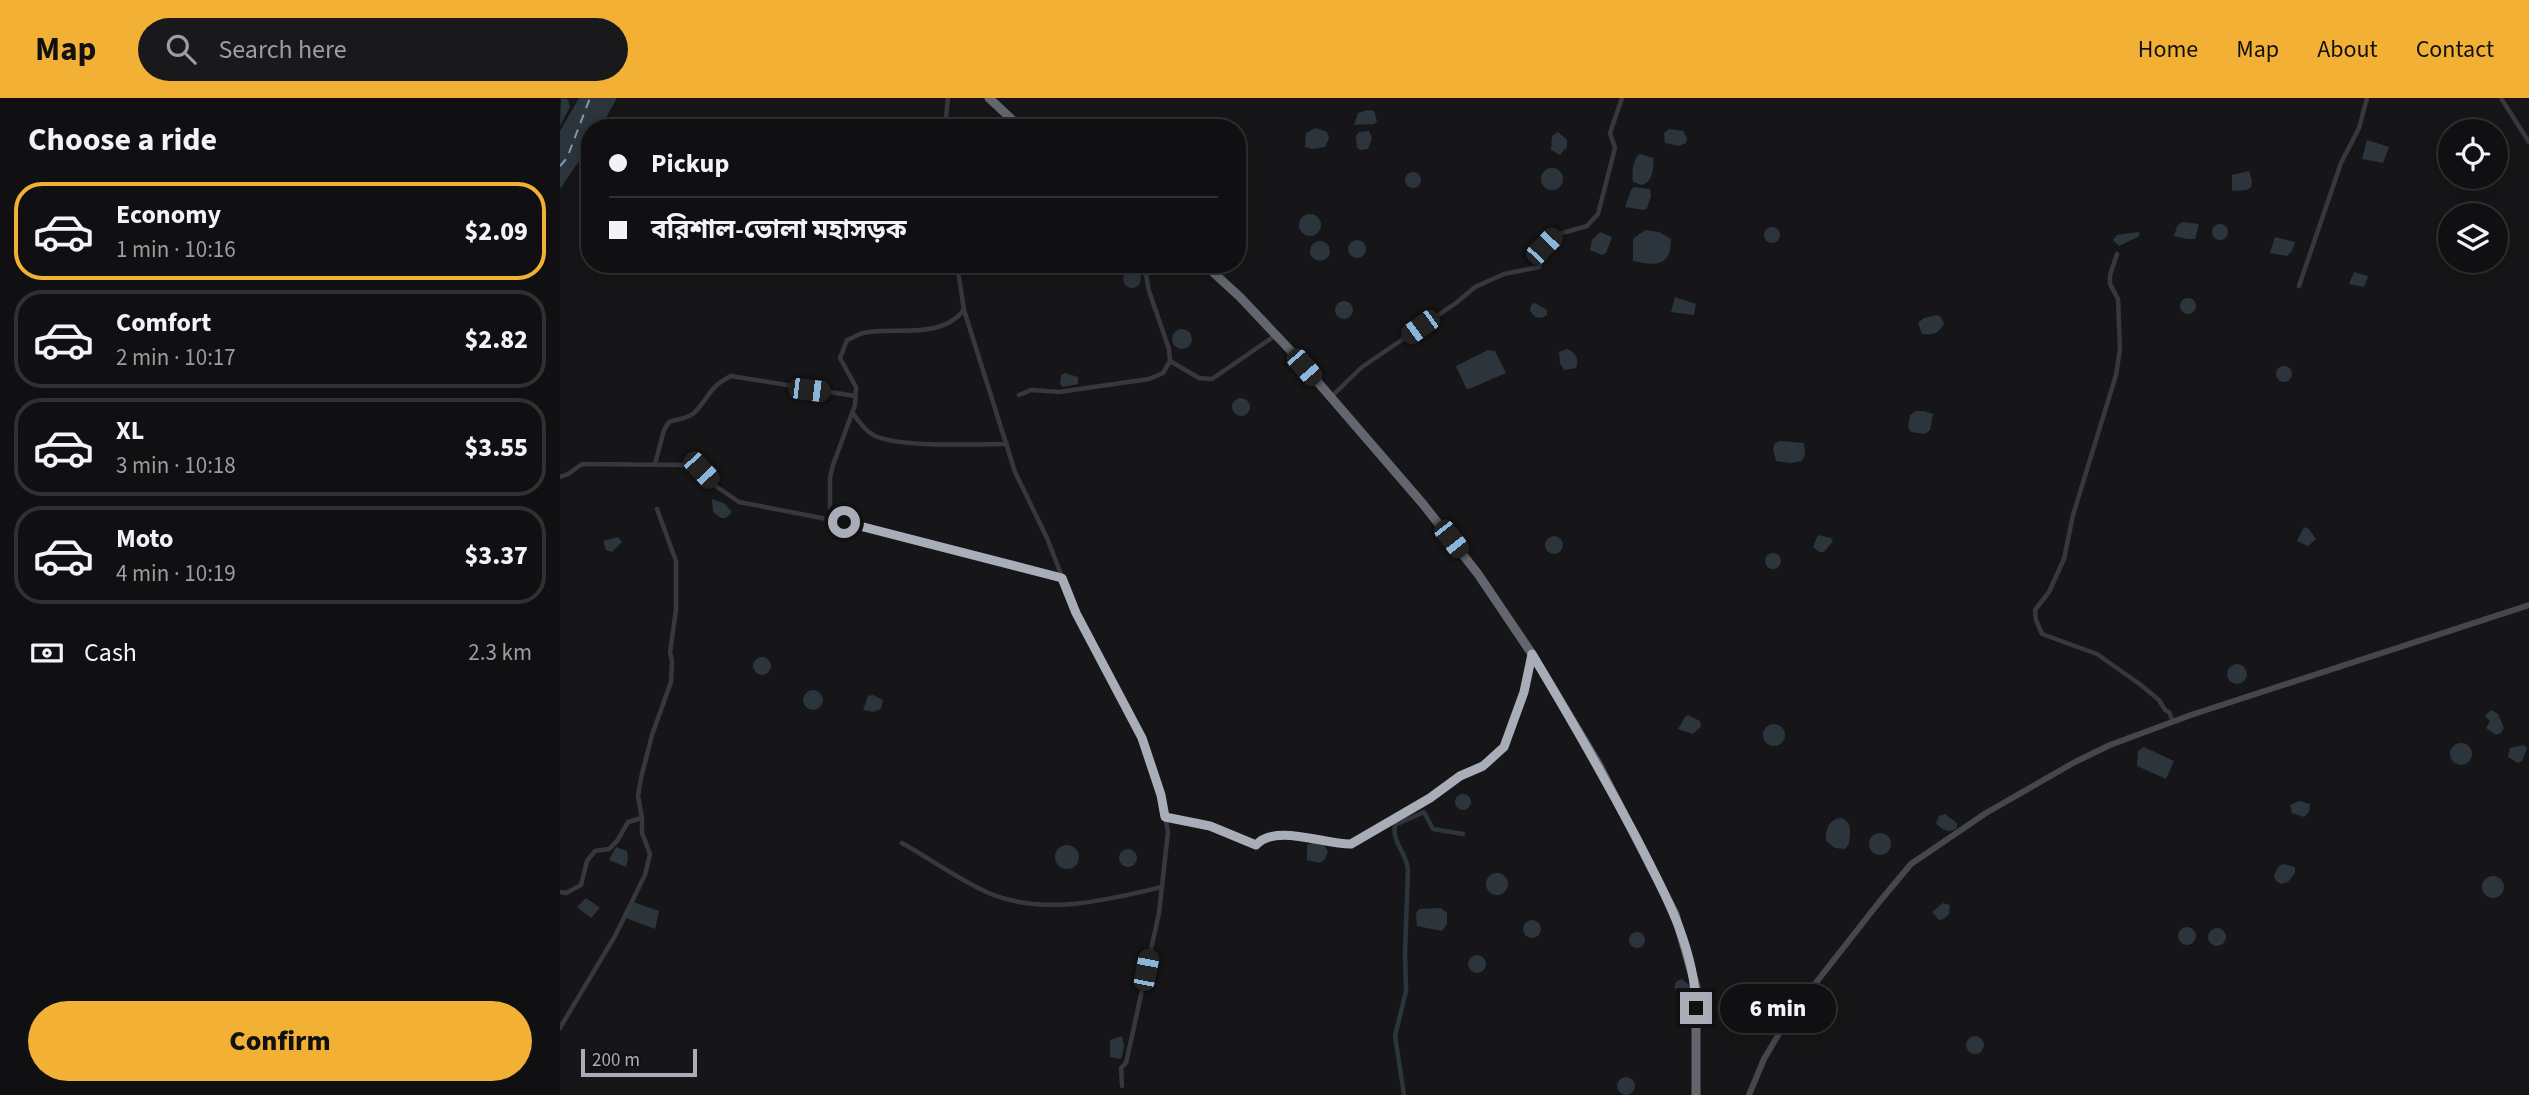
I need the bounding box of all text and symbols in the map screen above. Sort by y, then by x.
search box [138,18,628,81]
text: Map [35,26,96,73]
icon: search [162,30,200,68]
text: Search here [218,31,347,68]
text: Home [2138,32,2198,67]
text: Map [2236,32,2279,67]
text: About [2317,32,2378,67]
text: Contact [2416,32,2494,67]
text: Choose a ride [28,117,217,163]
map controls [2438,119,2508,273]
button: locate [2438,119,2508,189]
text: Pickup [651,145,729,182]
text: Economy [116,196,221,233]
icon: car [32,200,95,263]
button: layers [2438,203,2508,273]
text: বরিশাল-ভোলা মহাসড়ক [651,211,907,248]
text: $2.09 [464,213,528,250]
car [1522,224,1567,268]
text: 1 min · 10:16 [116,233,236,266]
text: Comfort [116,304,211,341]
car [1397,306,1444,348]
icon: car [32,308,95,371]
text: $2.82 [464,321,528,358]
text: 2 min · 10:17 [116,341,236,374]
car [1283,344,1326,390]
car [787,377,832,403]
text: XL [116,412,144,449]
icon: car [32,416,95,479]
text: $3.55 [464,429,528,466]
car [679,447,724,493]
text: 3 min · 10:18 [116,449,236,482]
route start [828,506,860,538]
car [1430,516,1473,562]
text: Moto [116,520,173,557]
icon: car [32,524,95,587]
text: $3.37 [464,537,528,574]
text: 4 min · 10:19 [116,557,236,590]
icon: cash [28,634,66,672]
text: Cash [84,634,137,671]
text: 2.3 km [468,636,532,669]
car [1132,947,1161,993]
callout: 6 min [1720,984,1836,1032]
route end [1680,992,1712,1024]
text: 6 min [1750,992,1806,1025]
button: Confirm [28,1001,532,1081]
scale bar [581,1046,696,1078]
text: 200 m [592,1047,640,1074]

